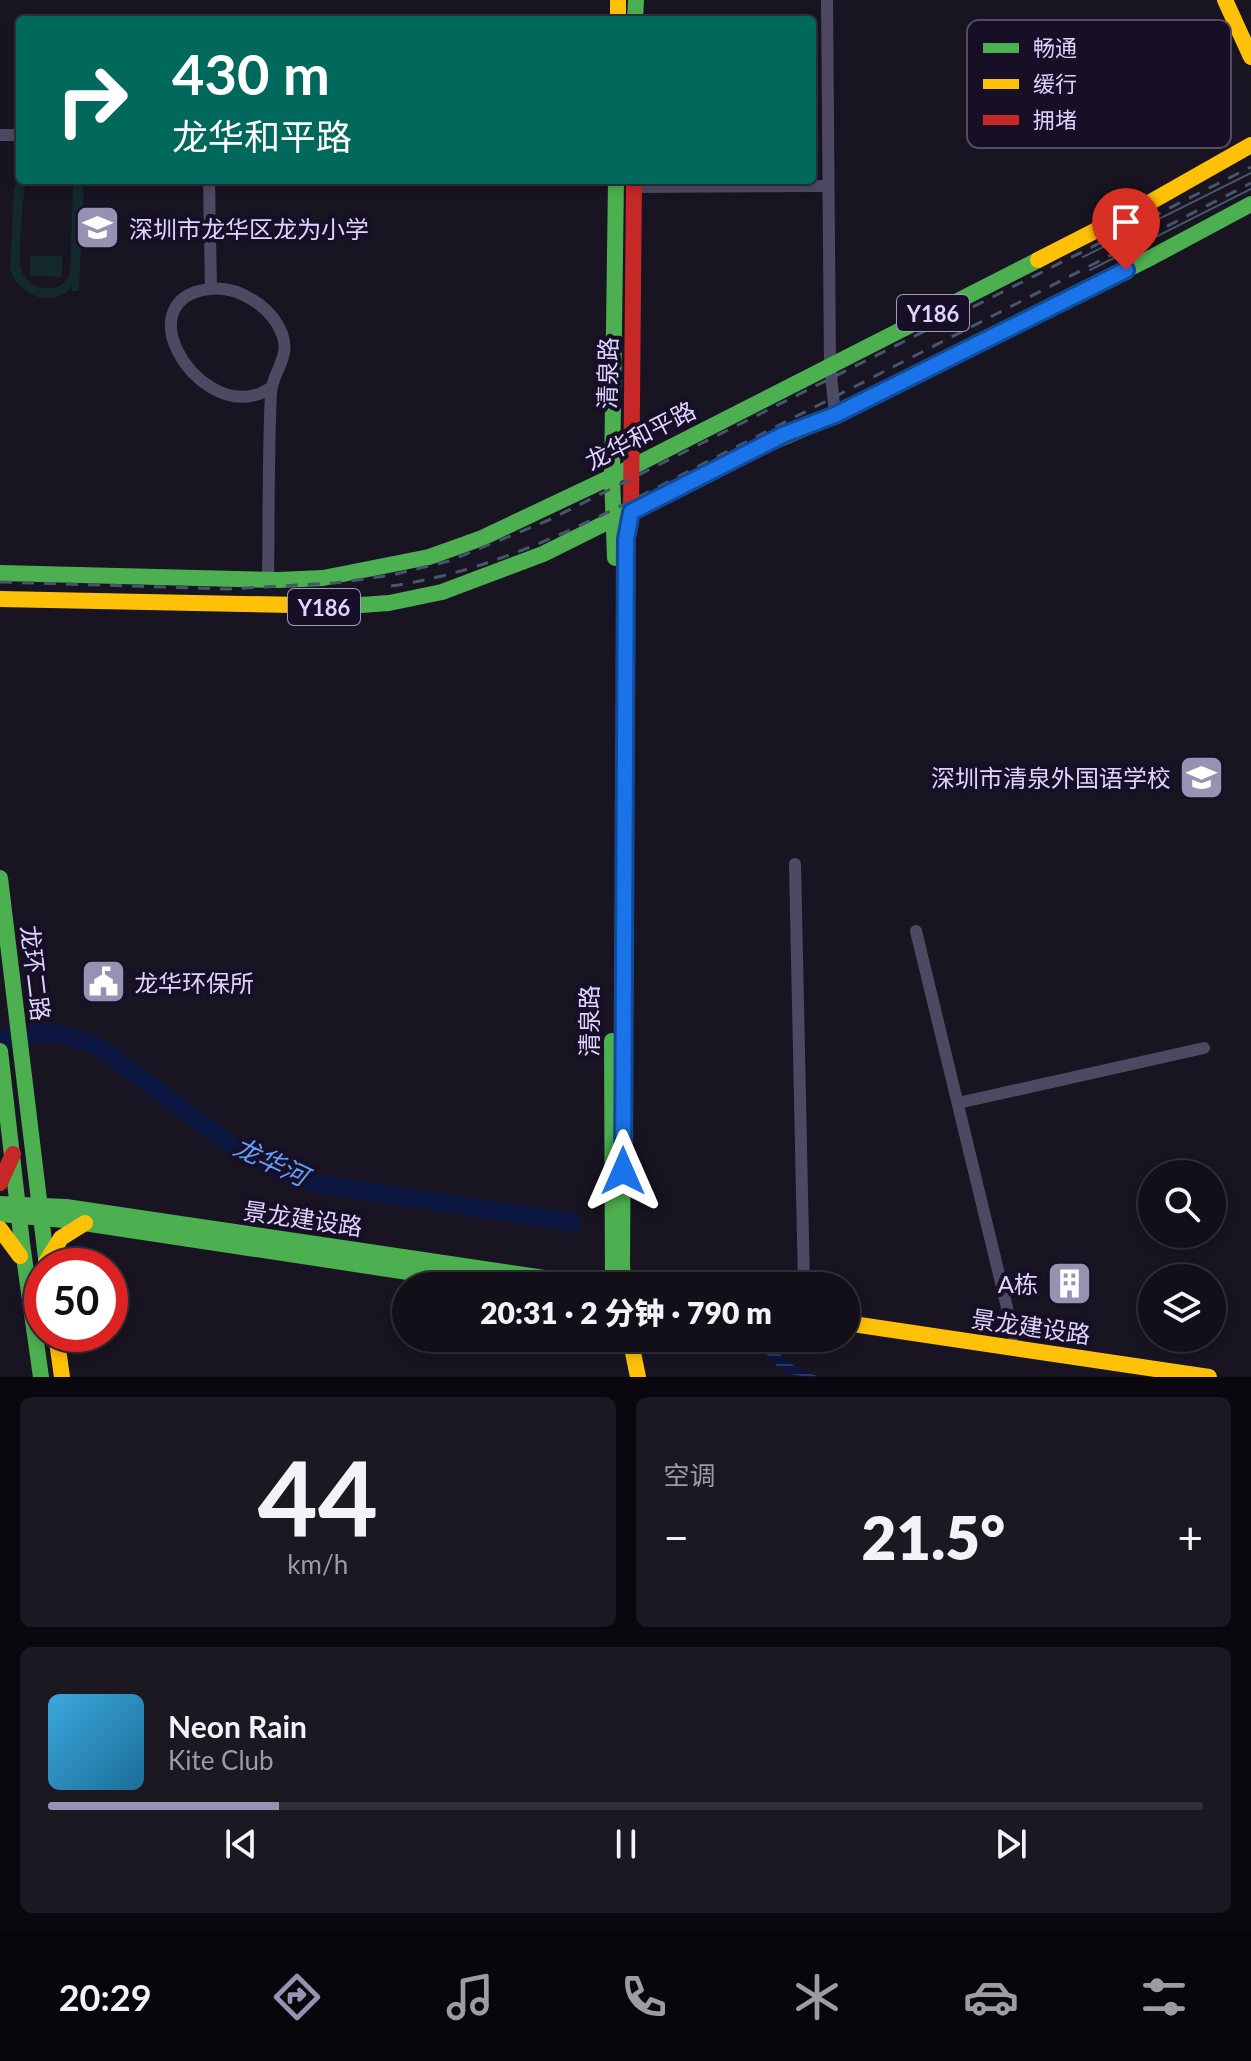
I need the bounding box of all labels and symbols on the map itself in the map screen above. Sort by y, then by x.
legend [967,20,1231,148]
text: 畅通 [1033,34,1077,61]
text: 缓行 [1033,70,1077,97]
text: 拥堵 [1033,106,1077,133]
pin [1092,188,1160,270]
school or university icon: 深圳市龙华区龙为小学 [74,204,122,252]
place label: 深圳市龙华区龙为小学 [129,214,369,243]
road number: Y186 [897,295,969,331]
street label: 清泉路 [592,337,622,409]
street label: 龙华和平路 [580,395,700,475]
road number: Y186 [288,589,360,625]
school or university icon: 深圳市清泉外国语学校 [1178,753,1226,801]
place label: 深圳市清泉外国语学校 [931,763,1171,792]
street label: 龙环二路 [16,924,56,1022]
public building icon: 龙华环保所 [79,958,127,1006]
place label: 龙华环保所 [134,968,254,997]
street label: 清泉路 [574,985,603,1057]
position arrow [581,1129,665,1213]
water label: 龙华河 [229,1130,318,1194]
street label: 景龙建设路 [242,1195,364,1241]
speed limit sign: 50 [24,1248,128,1352]
building icon: A栋 [1045,1259,1093,1307]
place label: A栋 [998,1269,1038,1298]
street label: 景龙建设路 [970,1303,1092,1349]

